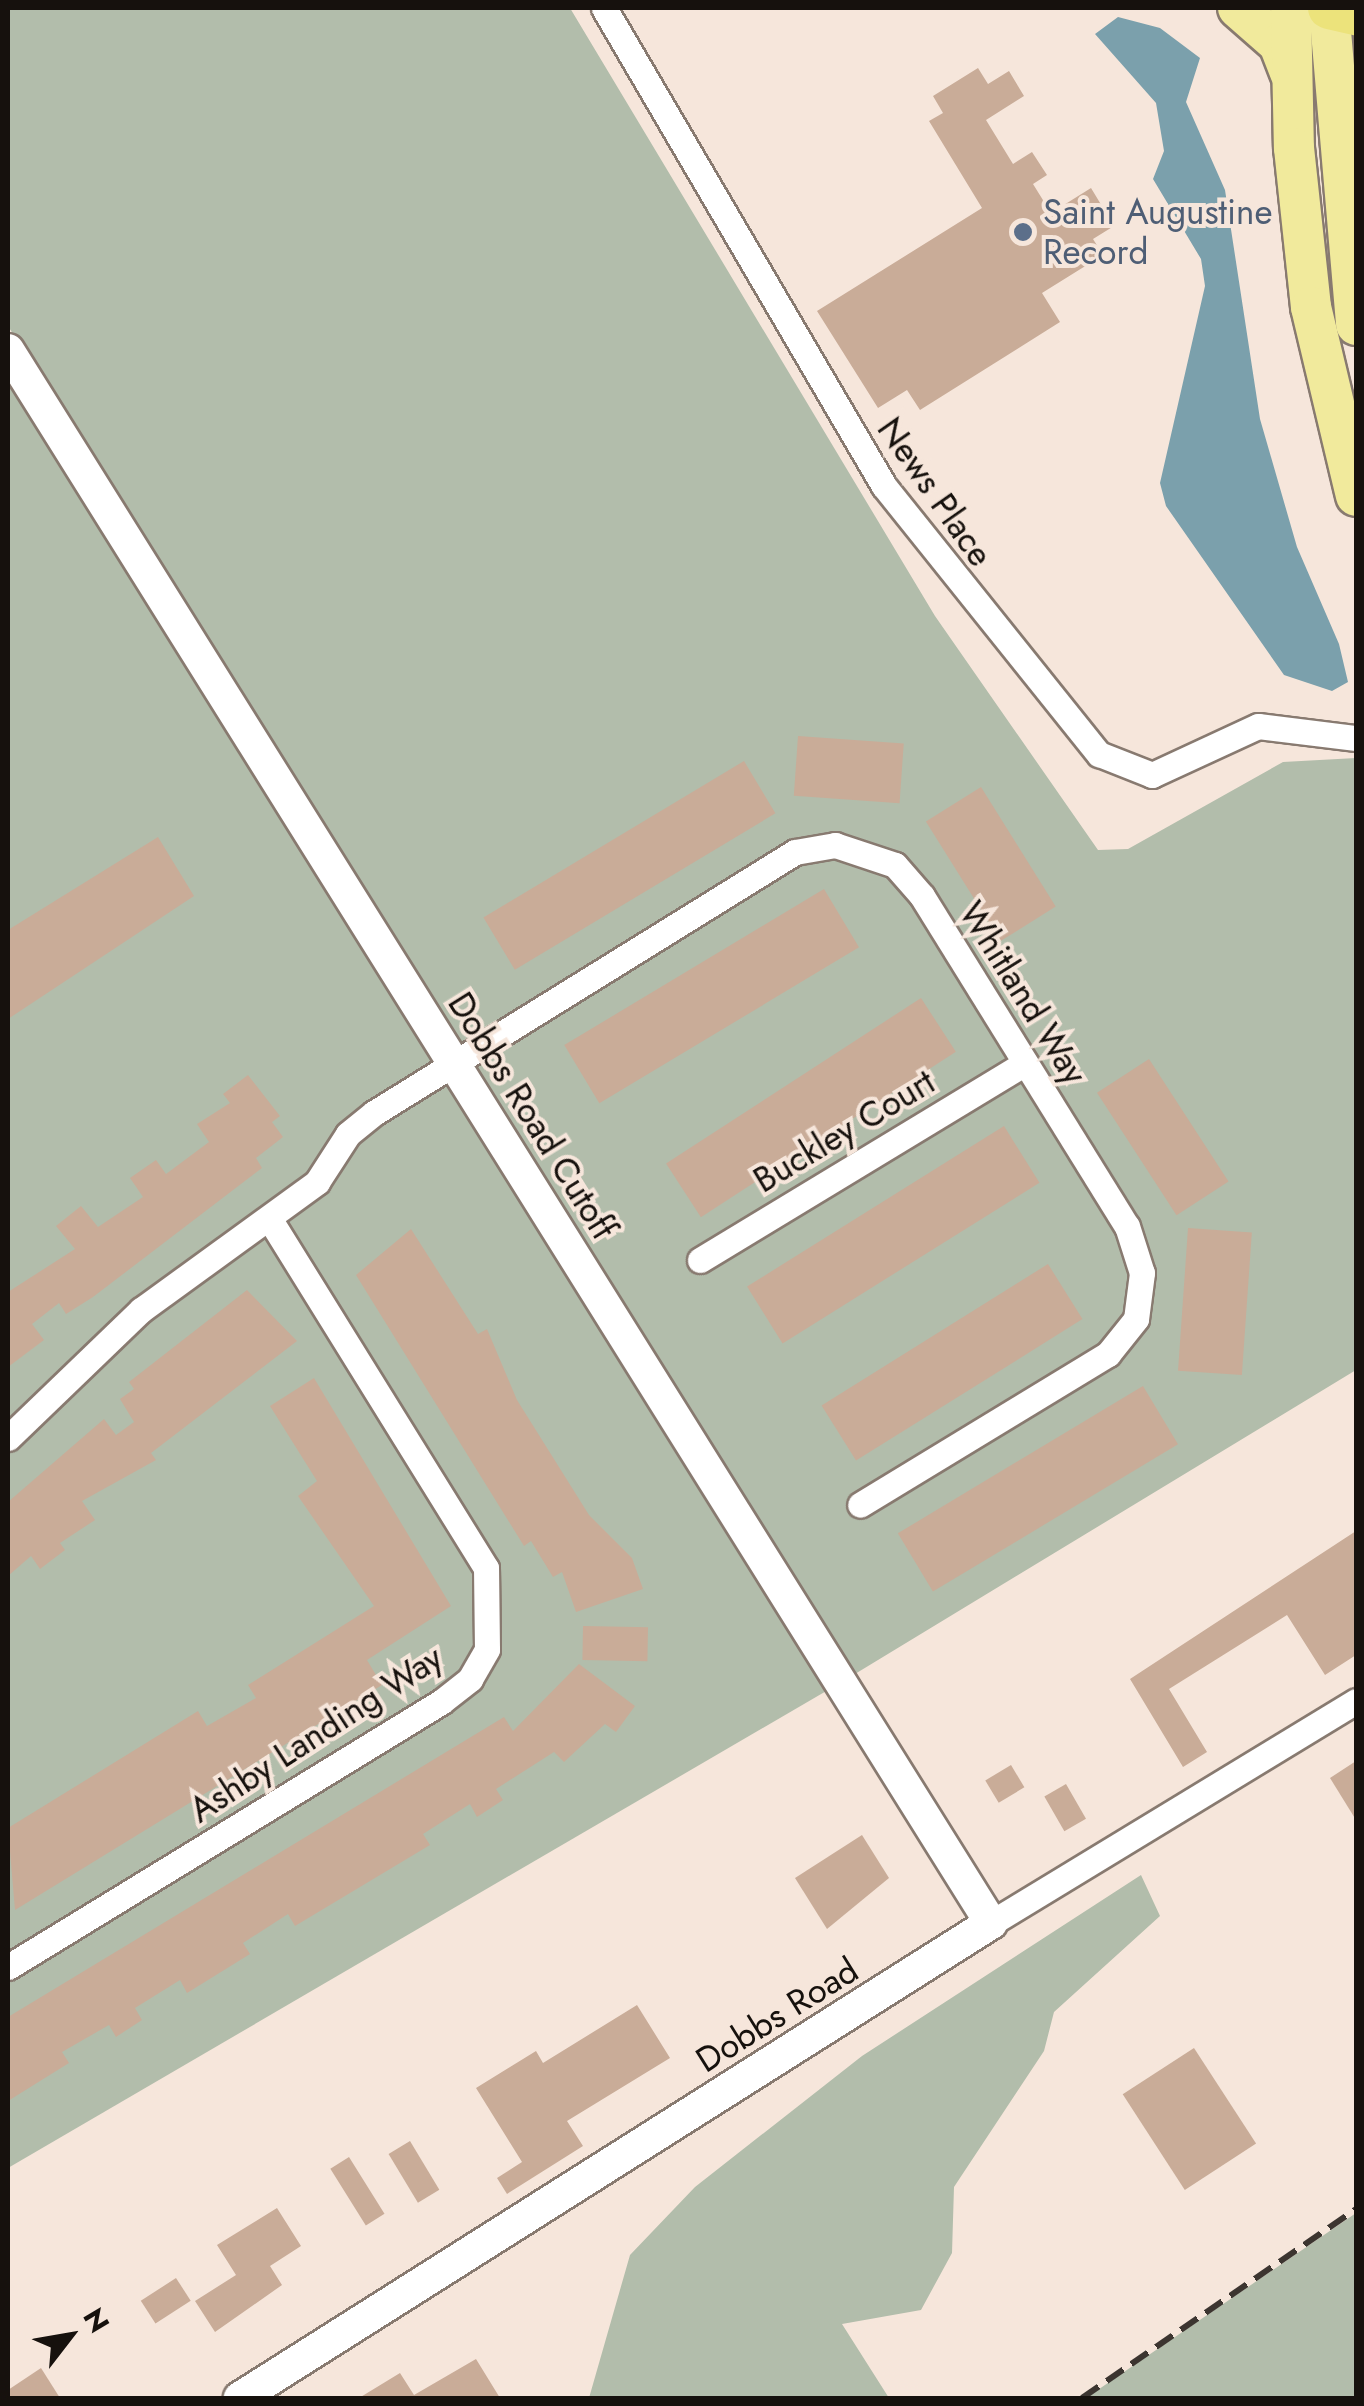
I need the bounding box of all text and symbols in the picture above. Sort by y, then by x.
place label: Saint Augustine Record [1043,191,1272,273]
marker: Saint Augustine Record [1012,221,1034,243]
street label: News Place [869,410,1001,574]
street label: Whitland Way [950,894,1096,1092]
street label: Dobbs Road Cutoff [439,985,625,1247]
street label: Buckley Court [746,1061,942,1201]
street label: Ashby Landing Way [182,1637,450,1831]
street label: Dobbs Road [688,1949,866,2081]
north arrow [20,2286,120,2386]
text: N [73,2300,119,2340]

